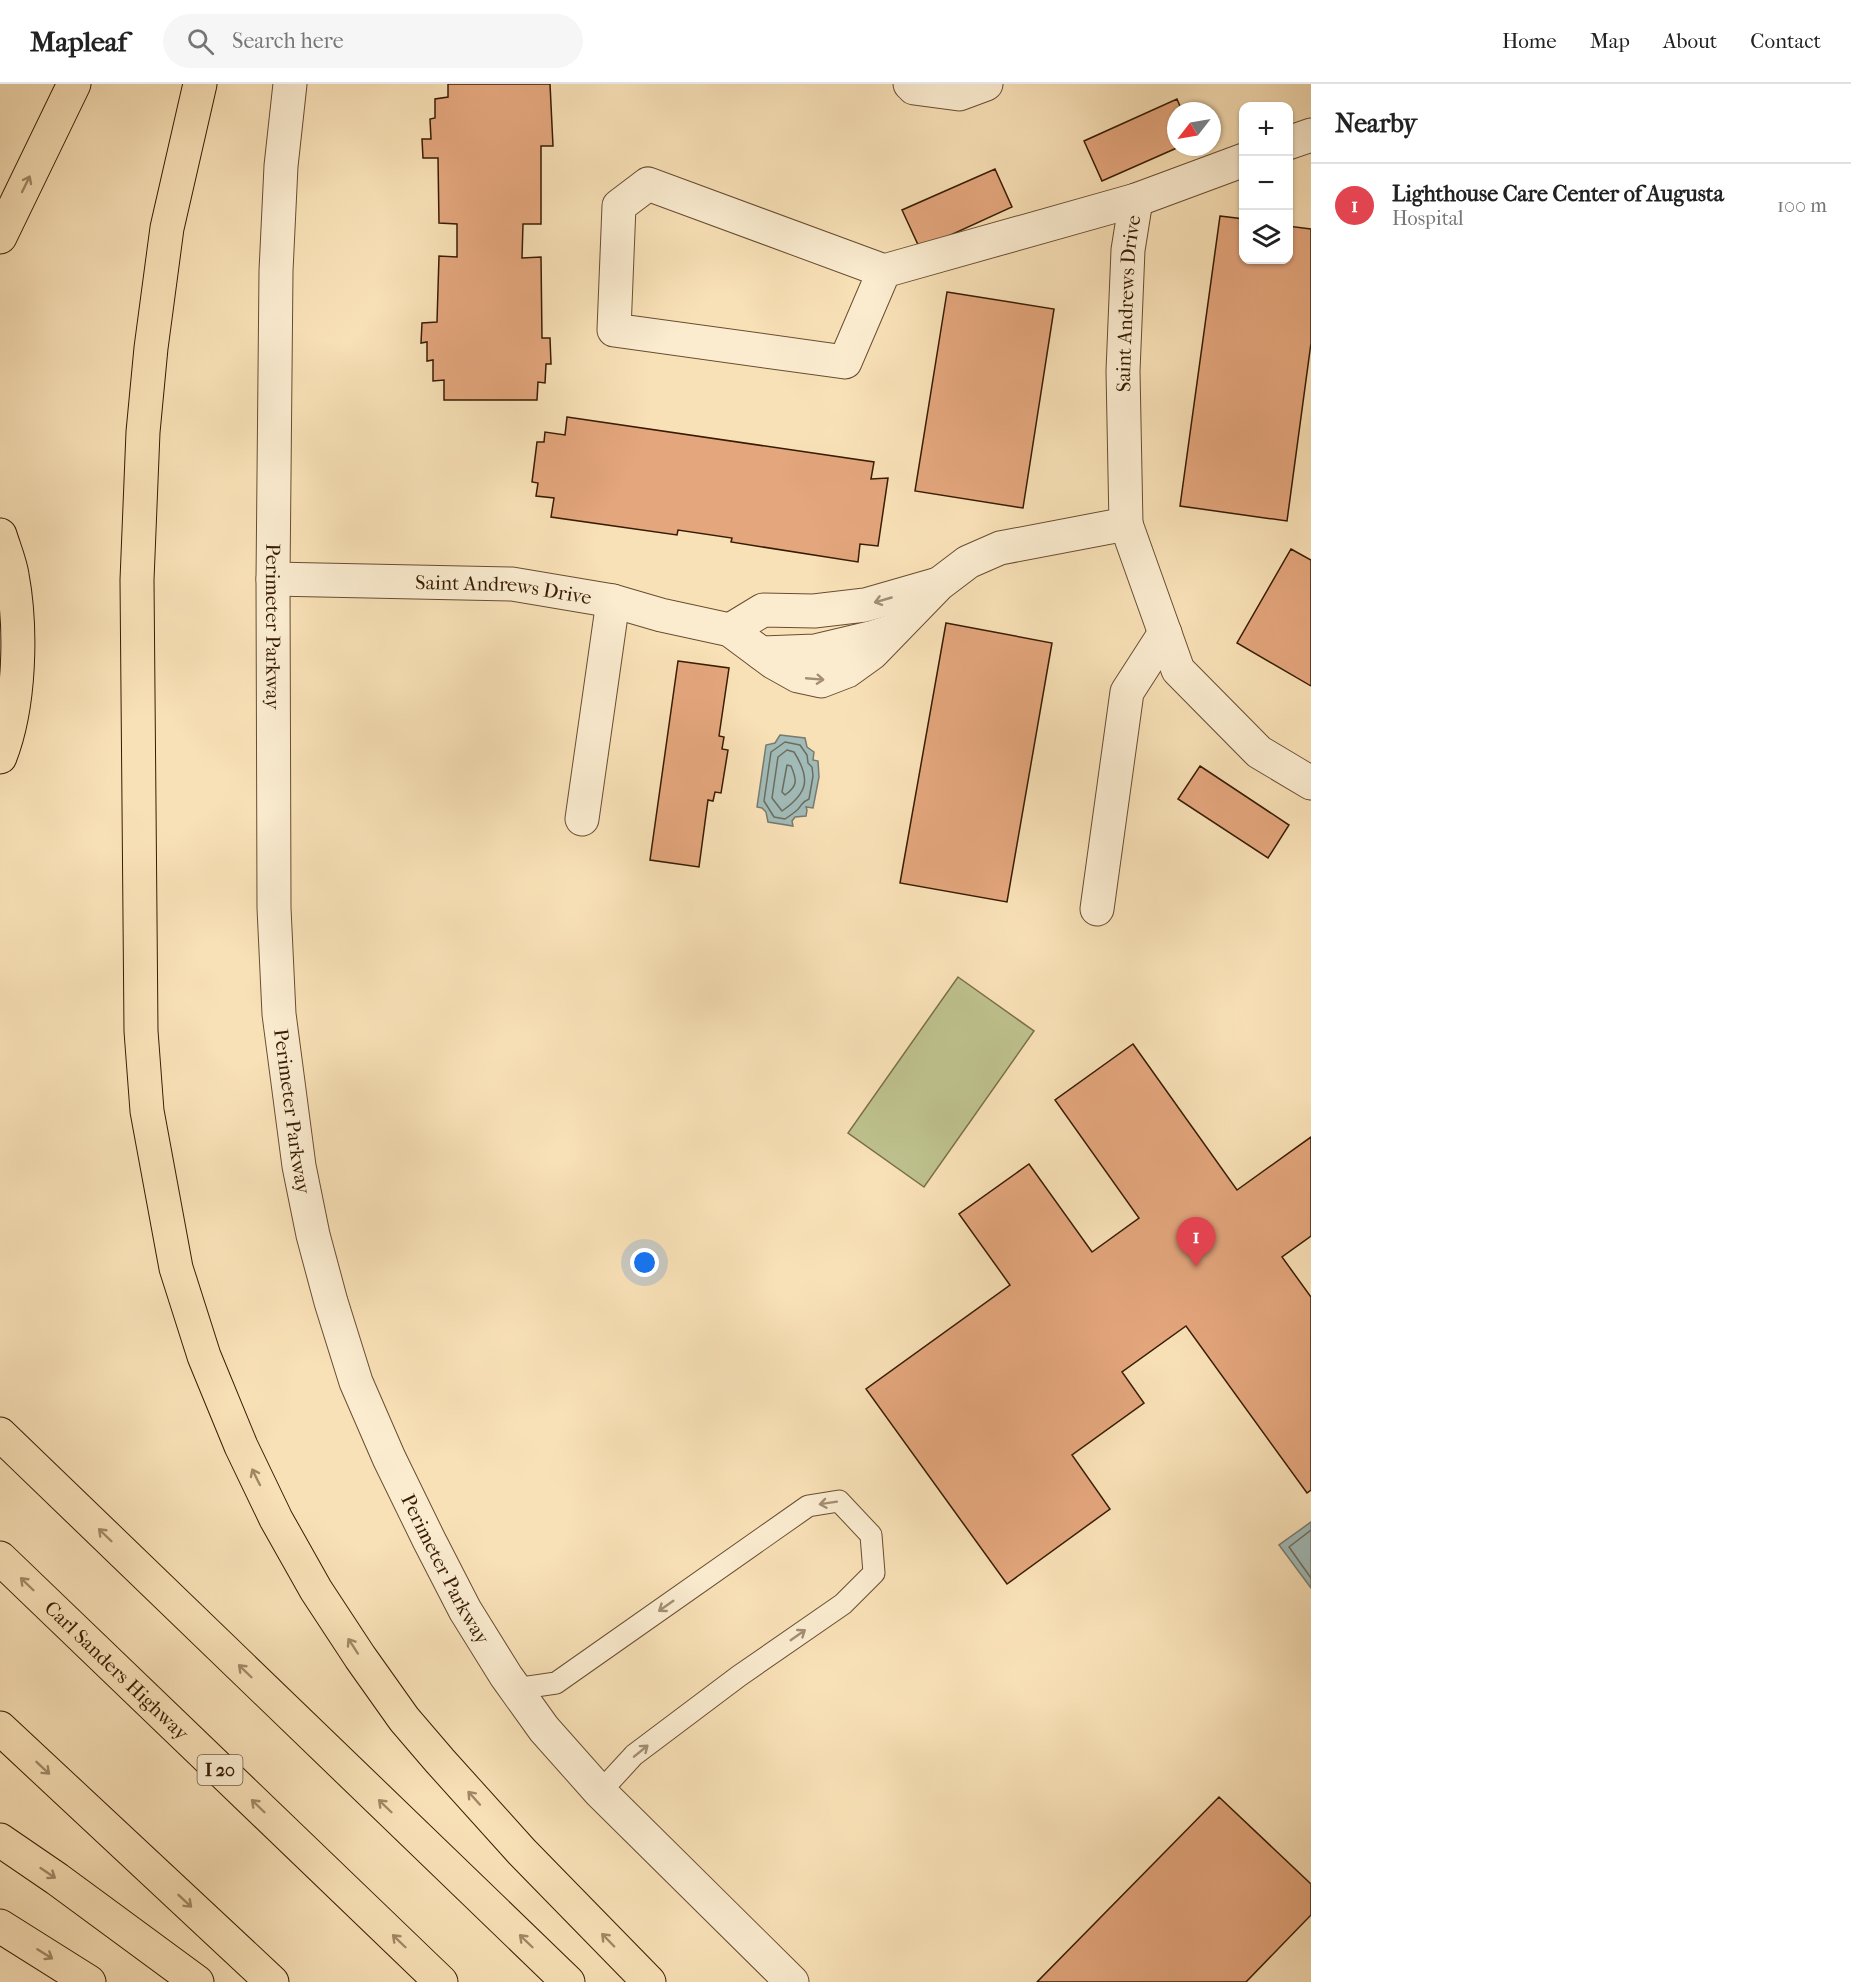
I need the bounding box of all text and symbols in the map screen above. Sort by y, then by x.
search box [163,14,583,68]
text: Mapleaf [30,25,127,58]
icon: search [184,25,217,58]
text: Search here [232,28,344,54]
text: Home [1502,29,1557,53]
text: Map [1590,29,1630,53]
text: About [1663,29,1717,53]
text: Contact [1750,29,1821,53]
north arrow [1167,102,1221,156]
map controls [1239,102,1293,264]
button: + [1239,102,1293,156]
text: Nearby [1335,108,1417,139]
button: − [1239,156,1293,210]
one-way arrow [20,175,32,193]
text: Lighthouse Care Center of Augusta [1392,181,1724,207]
text: 1 [1351,194,1358,217]
text: 100 m [1777,194,1827,217]
text: Hospital [1392,207,1464,230]
button: layers [1239,210,1293,264]
street label: Saint Andrews Drive [1111,213,1145,392]
street label: Perimeter Parkway [261,543,285,711]
street label: Saint Andrews Drive [415,570,594,609]
one-way arrow [874,594,893,606]
one-way arrow [805,674,824,685]
street label: Perimeter Parkway [270,1027,316,1197]
pin: 1 [1176,1218,1216,1267]
your location [630,1248,659,1277]
one-way arrow [249,1469,261,1487]
street label: Perimeter Parkway [397,1490,495,1649]
one-way arrow [819,1497,839,1508]
one-way arrow [97,1528,112,1543]
one-way arrow [19,1576,34,1591]
street label: Carl Sanders Highway [40,1596,194,1746]
one-way arrow [658,1600,674,1612]
one-way arrow [789,1629,805,1641]
one-way arrow [346,1638,358,1655]
one-way arrow [238,1663,253,1678]
one-way arrow [632,1744,648,1757]
road number: I 20 [198,1755,242,1785]
one-way arrow [35,1760,50,1775]
one-way arrow [467,1791,481,1806]
one-way arrow [378,1799,393,1813]
one-way arrow [251,1800,266,1814]
one-way arrow [40,1867,56,1879]
one-way arrow [178,1893,193,1908]
one-way arrow [600,1933,615,1948]
one-way arrow [391,1934,406,1949]
one-way arrow [518,1934,533,1949]
one-way arrow [36,1948,53,1960]

